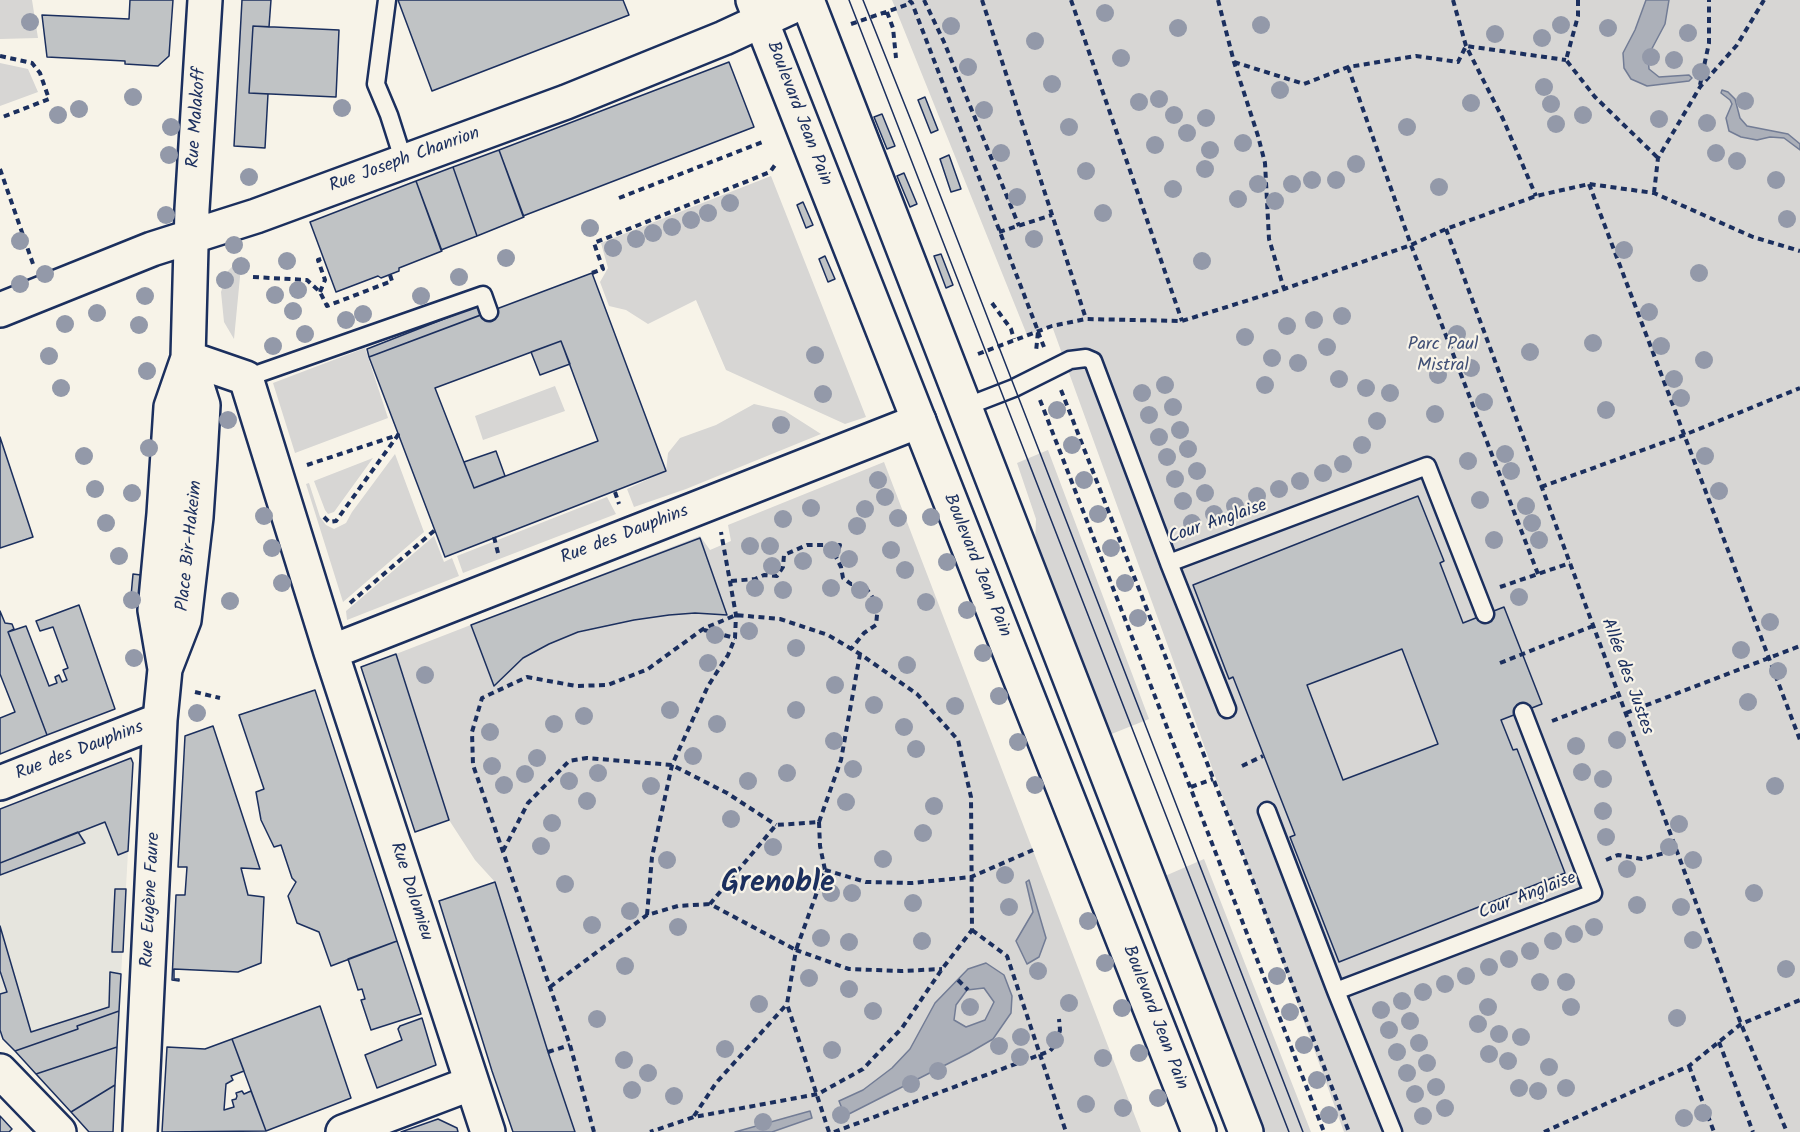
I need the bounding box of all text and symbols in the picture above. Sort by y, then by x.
street label: Boulevard Jean Pain [761,39,835,189]
street label: Rue Malakoff [184,67,212,169]
street label: Rue Joseph Chanrion [327,124,483,198]
park label: Parc Paul Mistral [1408,335,1478,378]
street label: Place Bir-Hakeim [173,479,209,613]
street label: Boulevard Jean Pain [937,491,1015,641]
street label: Cour Anglaise [1166,496,1270,550]
street label: Rue des Dauphins [558,502,692,570]
street label: Allée des Justes [1595,616,1657,738]
street label: Rue des Dauphins [13,718,147,786]
street label: Rue Eugène Faure [138,832,166,968]
street label: Rue Dolomieu [384,840,436,944]
district label: Grenoble [721,868,835,904]
street label: Cour Anglaise [1476,869,1580,925]
street label: Boulevard Jean Pain [1117,943,1191,1093]

